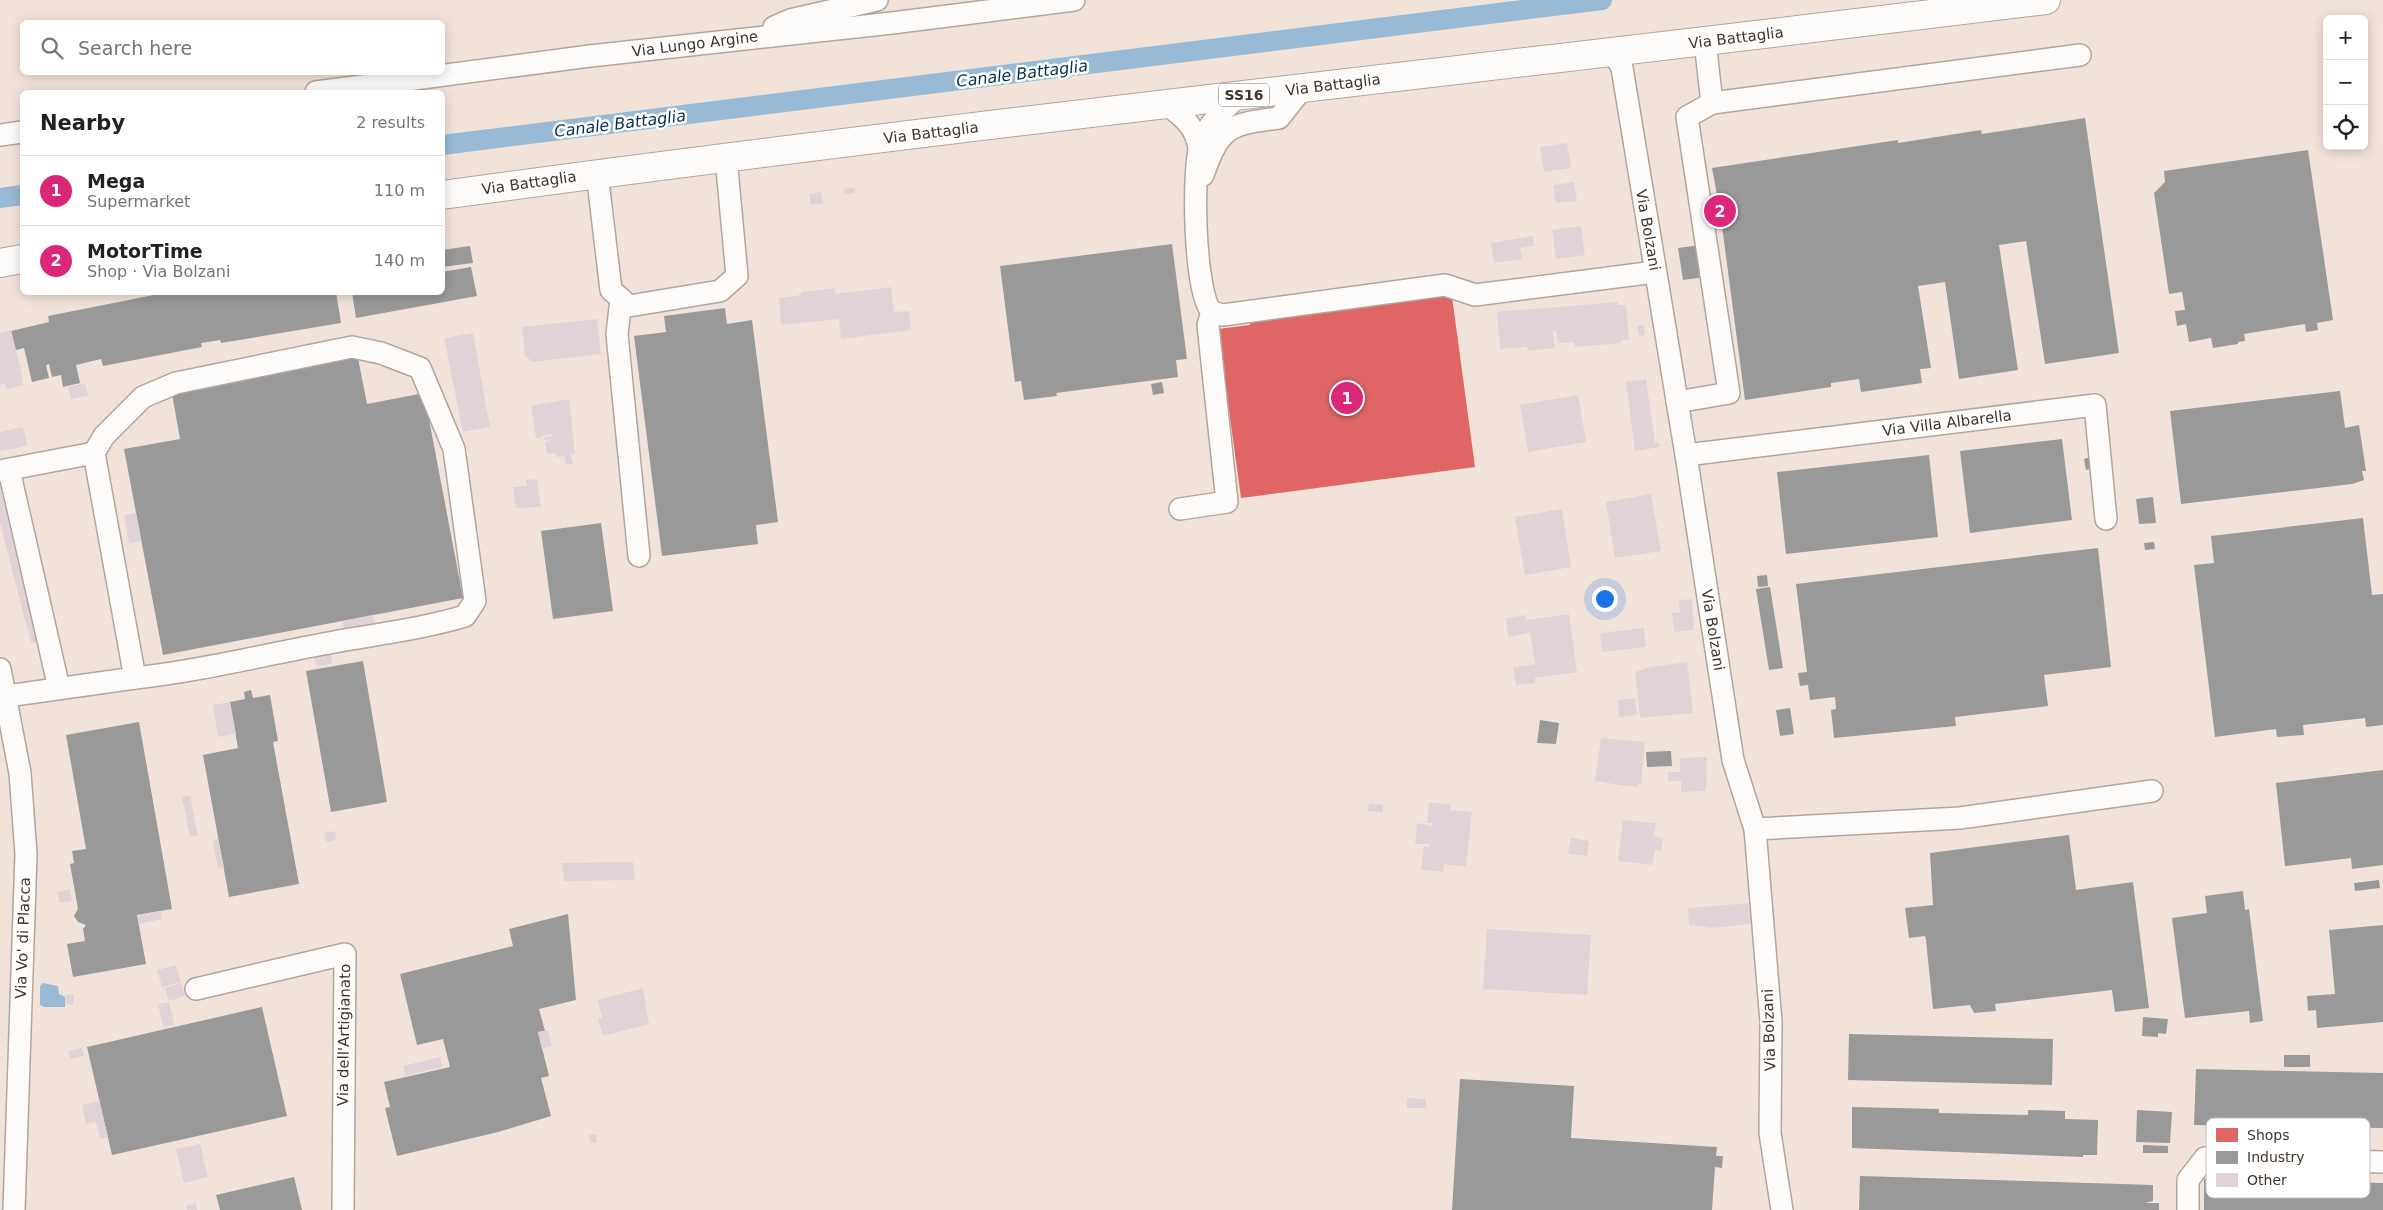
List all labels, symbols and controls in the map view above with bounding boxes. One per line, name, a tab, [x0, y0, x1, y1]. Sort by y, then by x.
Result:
map controls	[2323, 15, 2368, 150]
button: +	[2323, 15, 2368, 60]
search box	[20, 20, 445, 75]
street label: Via Battaglia	[1687, 23, 1785, 53]
street label: Via Lungo Argine	[631, 27, 759, 61]
icon: search	[38, 34, 66, 62]
text: Search here	[78, 37, 192, 59]
water label: Canale Battaglia	[955, 56, 1089, 91]
button: −	[2323, 60, 2368, 105]
street label: Via Battaglia	[1284, 70, 1382, 100]
road number: SS16	[1219, 84, 1269, 106]
button: locate	[2323, 105, 2368, 150]
water label: Canale Battaglia	[553, 106, 687, 141]
text: Nearby	[40, 111, 125, 135]
text: 2 results	[356, 113, 425, 132]
street label: Via Battaglia	[882, 118, 980, 148]
street label: Via Battaglia	[480, 167, 578, 199]
text: Mega	[87, 170, 145, 192]
text: 1	[50, 181, 62, 200]
text: 110 m	[374, 181, 425, 200]
street label: Via Bolzani	[1632, 188, 1664, 272]
text: Supermarket	[87, 192, 190, 211]
pin: 2	[1704, 192, 1736, 230]
text: MotorTime	[87, 240, 203, 262]
text: 2	[50, 251, 62, 270]
text: 140 m	[374, 251, 425, 270]
text: Shop · Via Bolzani	[87, 262, 230, 281]
pin: 1	[1331, 379, 1363, 417]
street label: Via Villa Albarella	[1881, 406, 2013, 440]
your location	[1592, 586, 1618, 612]
street label: Via Bolzani	[1698, 588, 1728, 672]
street label: Via Vo' di Placca	[12, 877, 34, 999]
street label: Via dell'Artigianato	[334, 964, 354, 1106]
street label: Via Bolzani	[1759, 988, 1779, 1072]
legend	[2206, 1118, 2370, 1198]
text: Shops	[2247, 1127, 2290, 1143]
text: Industry	[2247, 1149, 2305, 1165]
text: Other	[2247, 1172, 2287, 1188]

